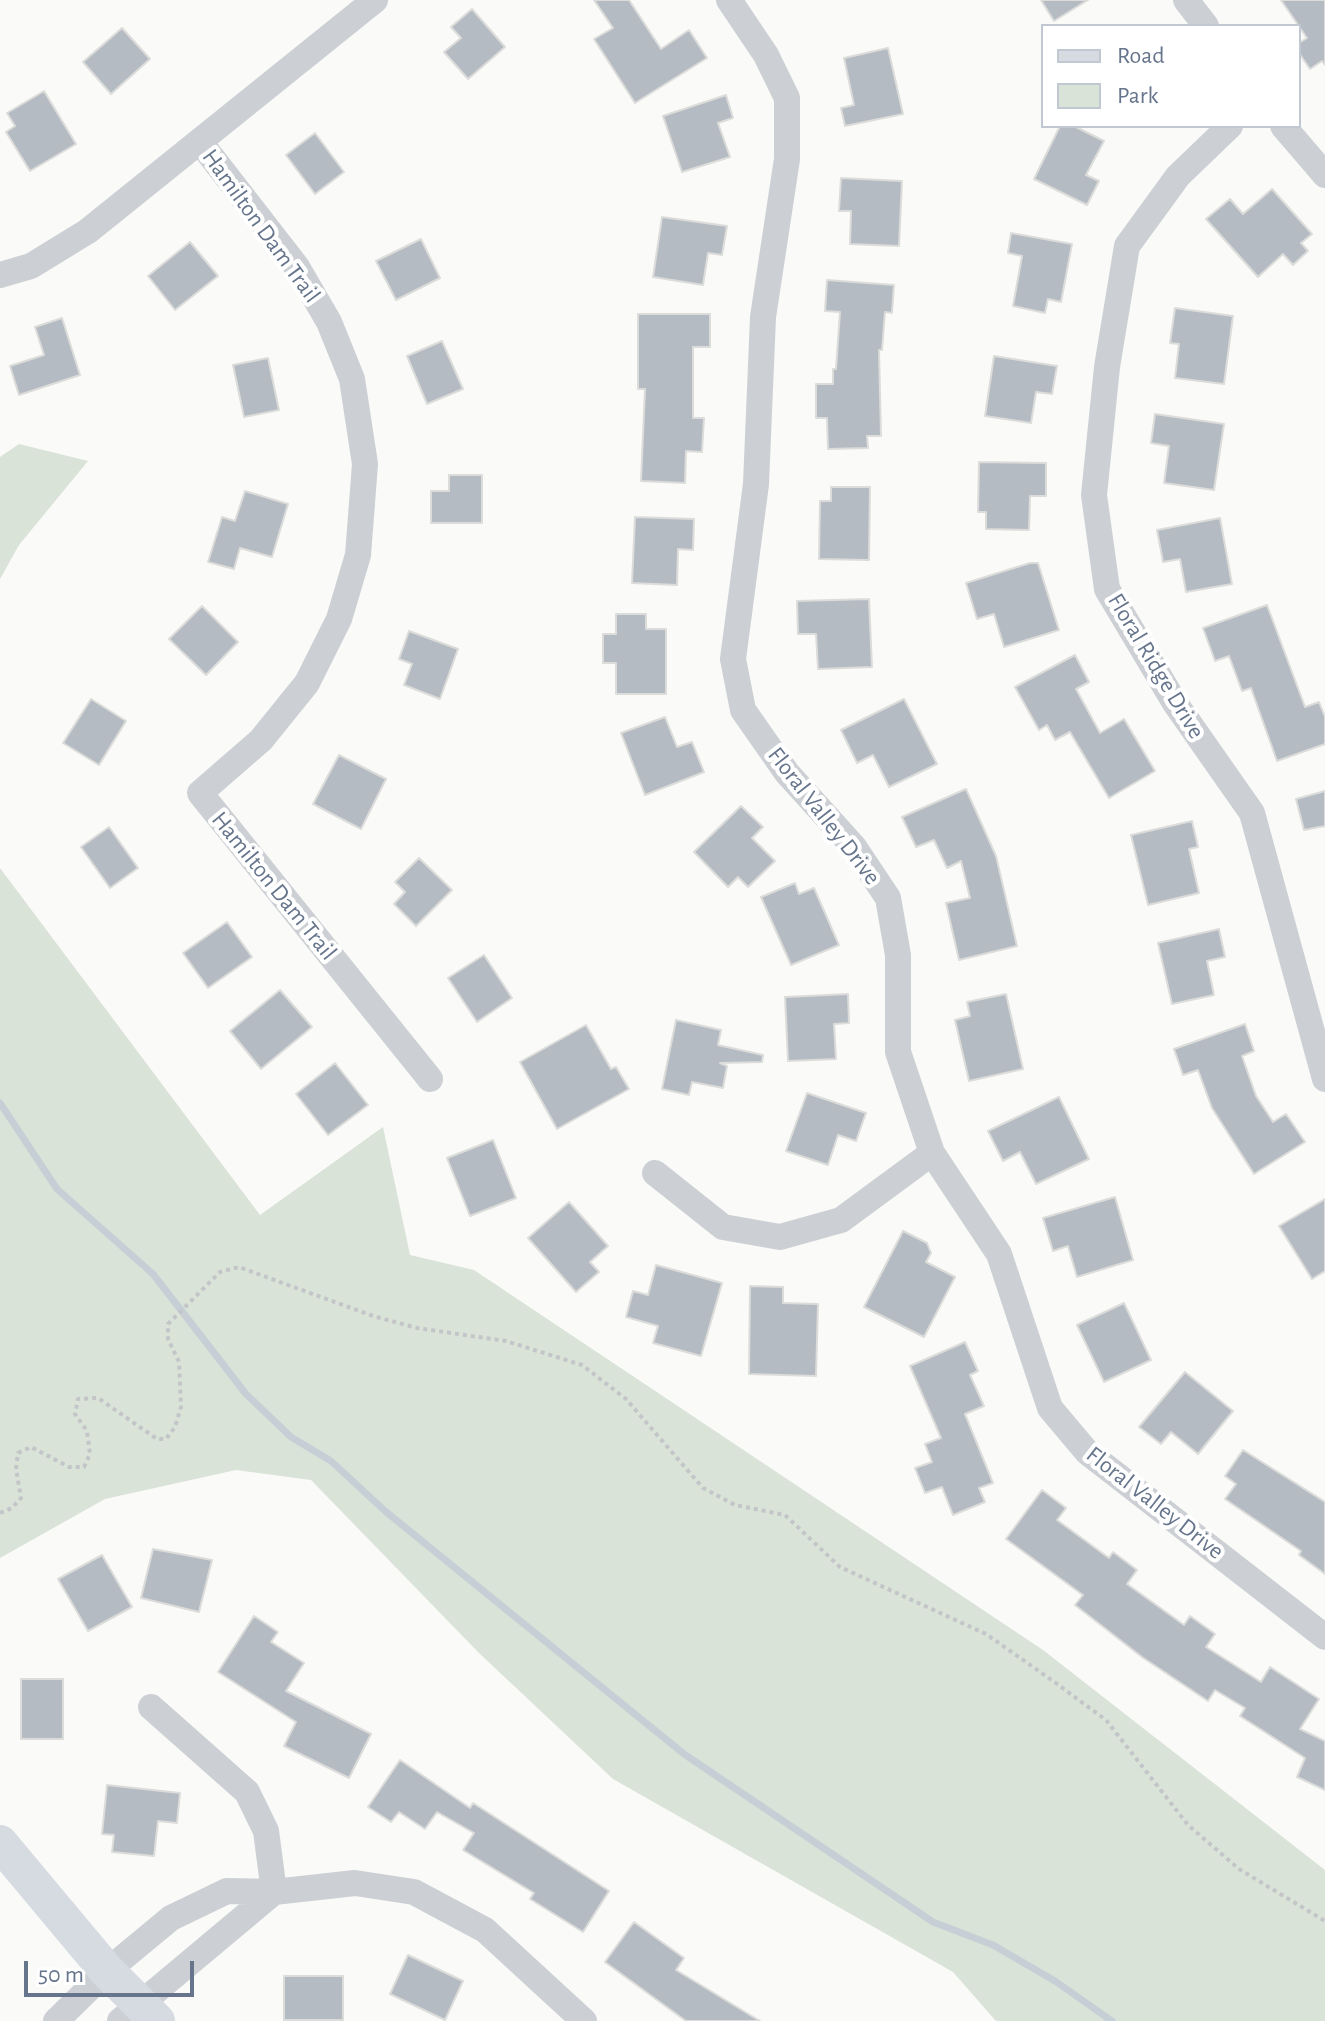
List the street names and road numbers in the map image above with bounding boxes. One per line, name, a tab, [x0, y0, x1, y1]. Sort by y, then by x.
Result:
street label: Hamilton Dam Trail	[196, 144, 326, 308]
street label: Floral Ridge Drive	[1101, 588, 1211, 744]
street label: Floral Valley Drive	[761, 741, 887, 891]
street label: Hamilton Dam Trail	[205, 806, 343, 966]
street label: Floral Valley Drive	[1080, 1440, 1230, 1566]

